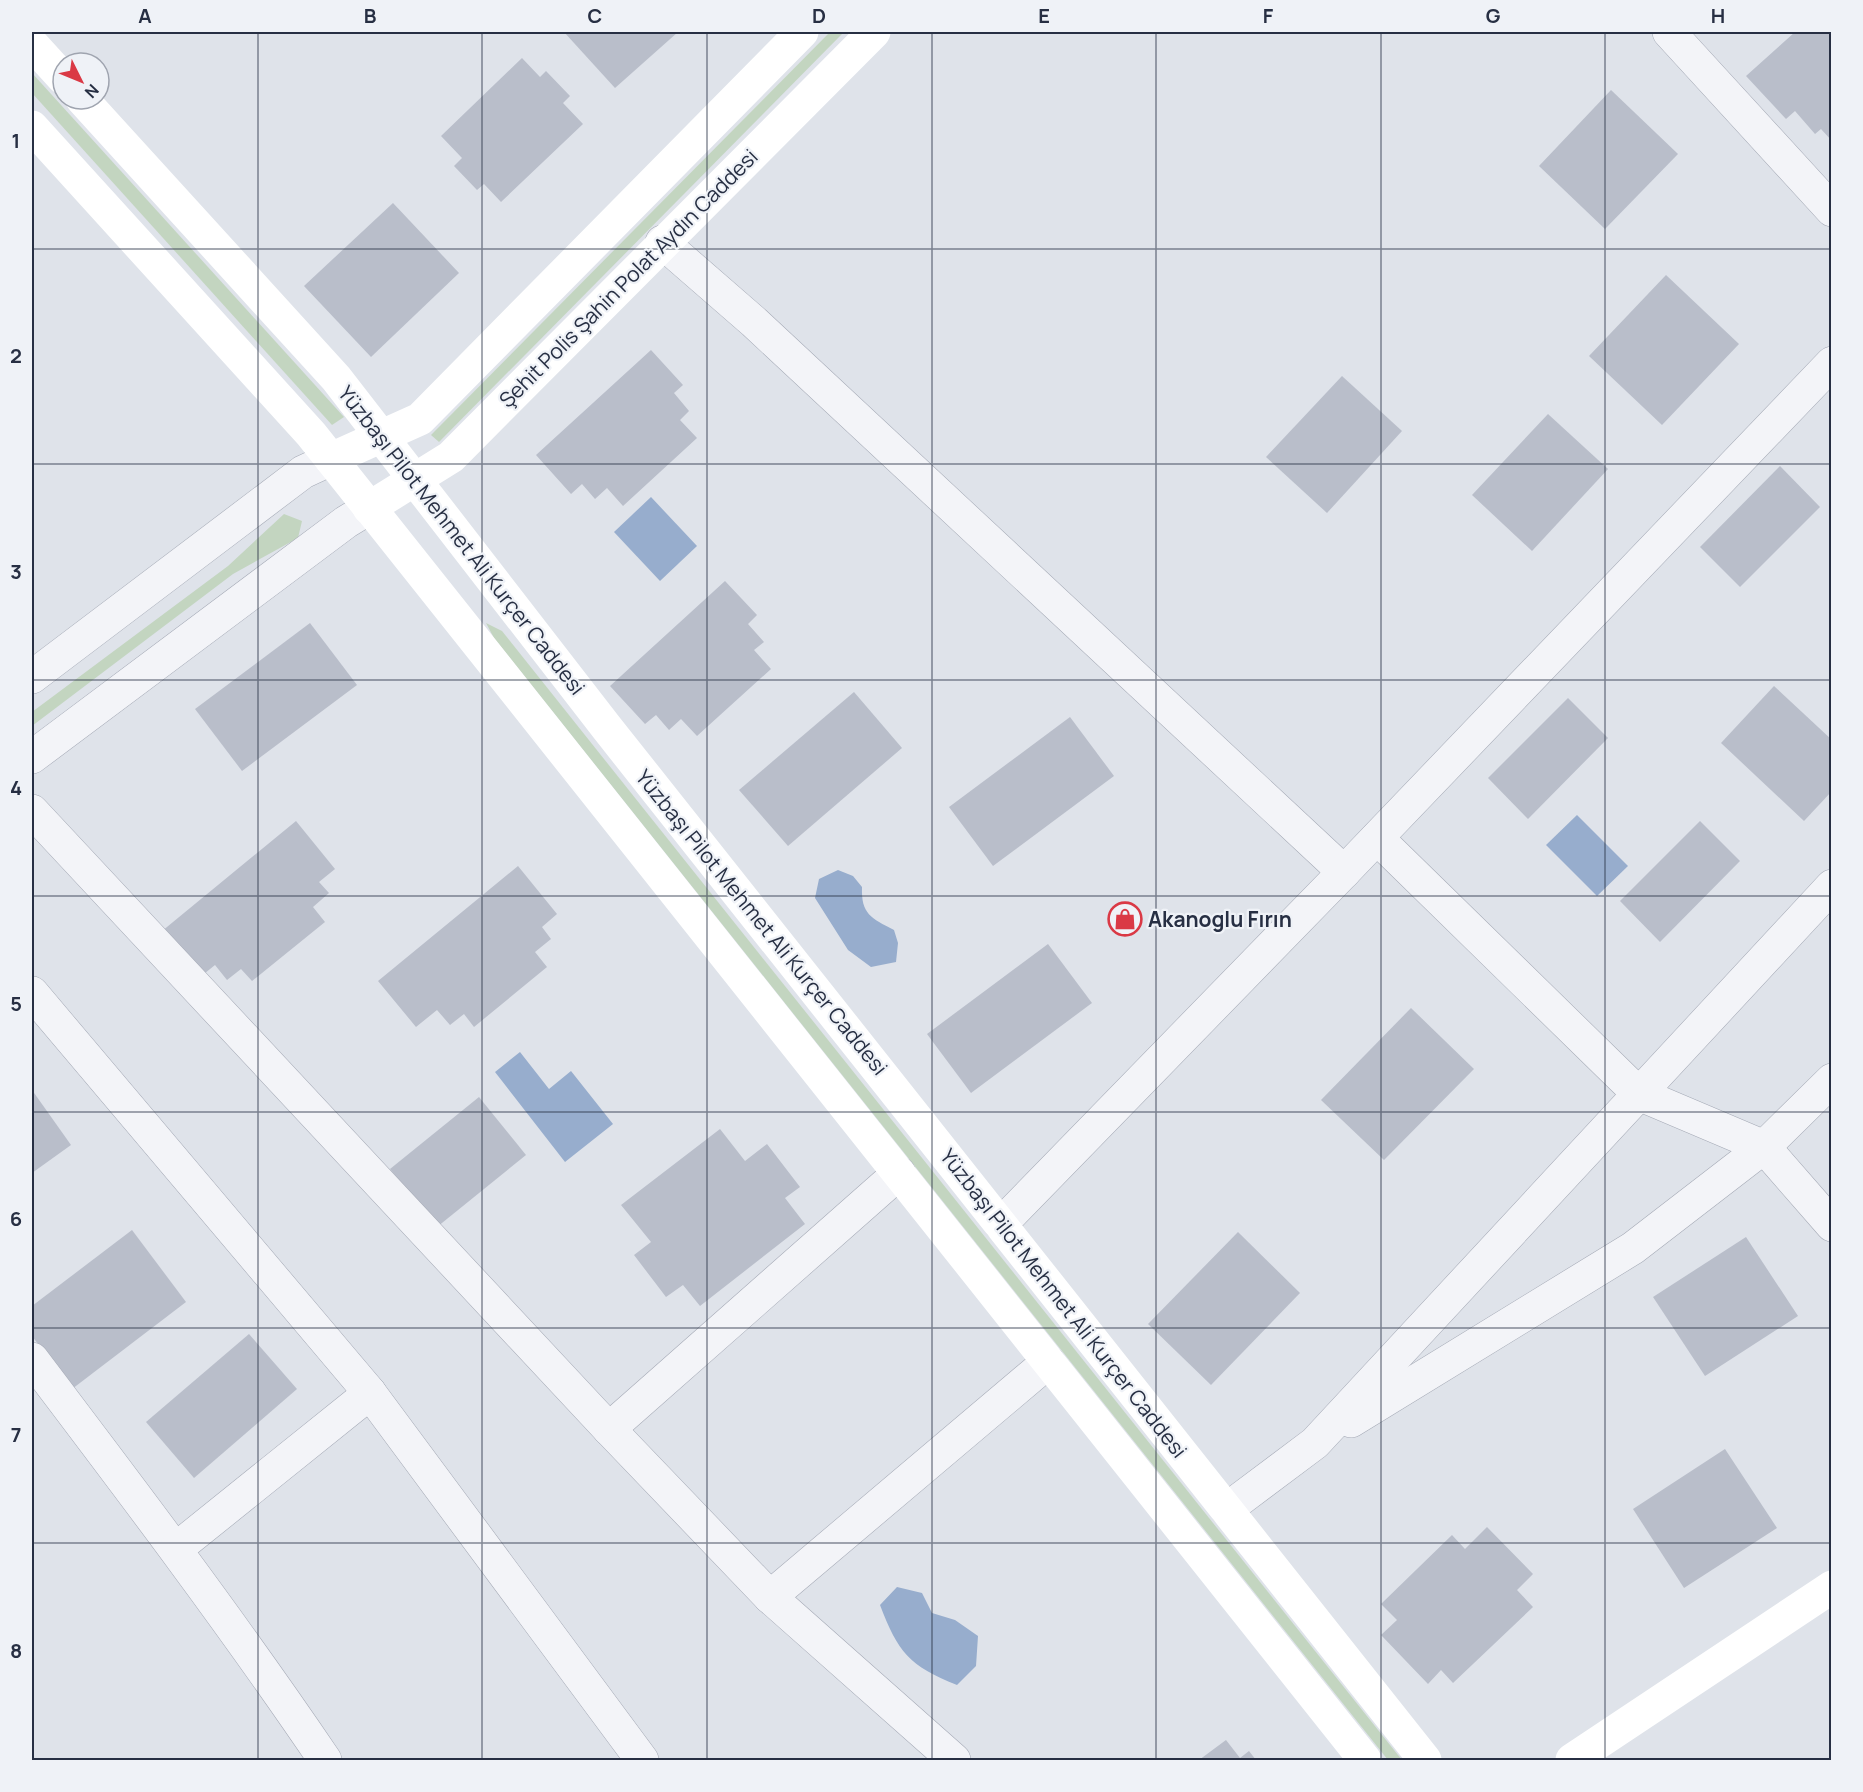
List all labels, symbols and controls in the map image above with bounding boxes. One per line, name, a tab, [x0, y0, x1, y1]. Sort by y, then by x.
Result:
text: A	[138, 2, 152, 29]
text: B	[364, 2, 377, 29]
text: C	[588, 2, 602, 29]
text: D	[812, 2, 826, 29]
text: E	[1038, 2, 1050, 29]
text: F	[1263, 2, 1274, 29]
text: G	[1486, 2, 1501, 29]
text: H	[1711, 2, 1725, 29]
north arrow	[51, 51, 111, 111]
text: N	[80, 80, 104, 103]
text: 1	[12, 127, 20, 154]
street label: Şehit Polis Şahin Polat Aydın Caddesi	[493, 143, 763, 413]
text: 2	[10, 342, 22, 369]
street label: Yüzbaşı Pilot Mehmet Ali Kurçer Caddesi	[332, 380, 592, 700]
text: 3	[10, 558, 22, 585]
street label: Yüzbaşı Pilot Mehmet Ali Kurçer Caddesi	[630, 764, 894, 1080]
text: 4	[10, 774, 22, 801]
shop icon: Akanoglu Fırın	[1107, 901, 1143, 937]
place label: Akanoglu Fırın	[1148, 905, 1292, 933]
text: 5	[10, 990, 22, 1017]
street label: Yüzbaşı Pilot Mehmet Ali Kurçer Caddesi	[934, 1143, 1194, 1463]
text: 6	[10, 1205, 22, 1232]
text: 7	[11, 1421, 21, 1448]
text: 8	[10, 1637, 22, 1664]

